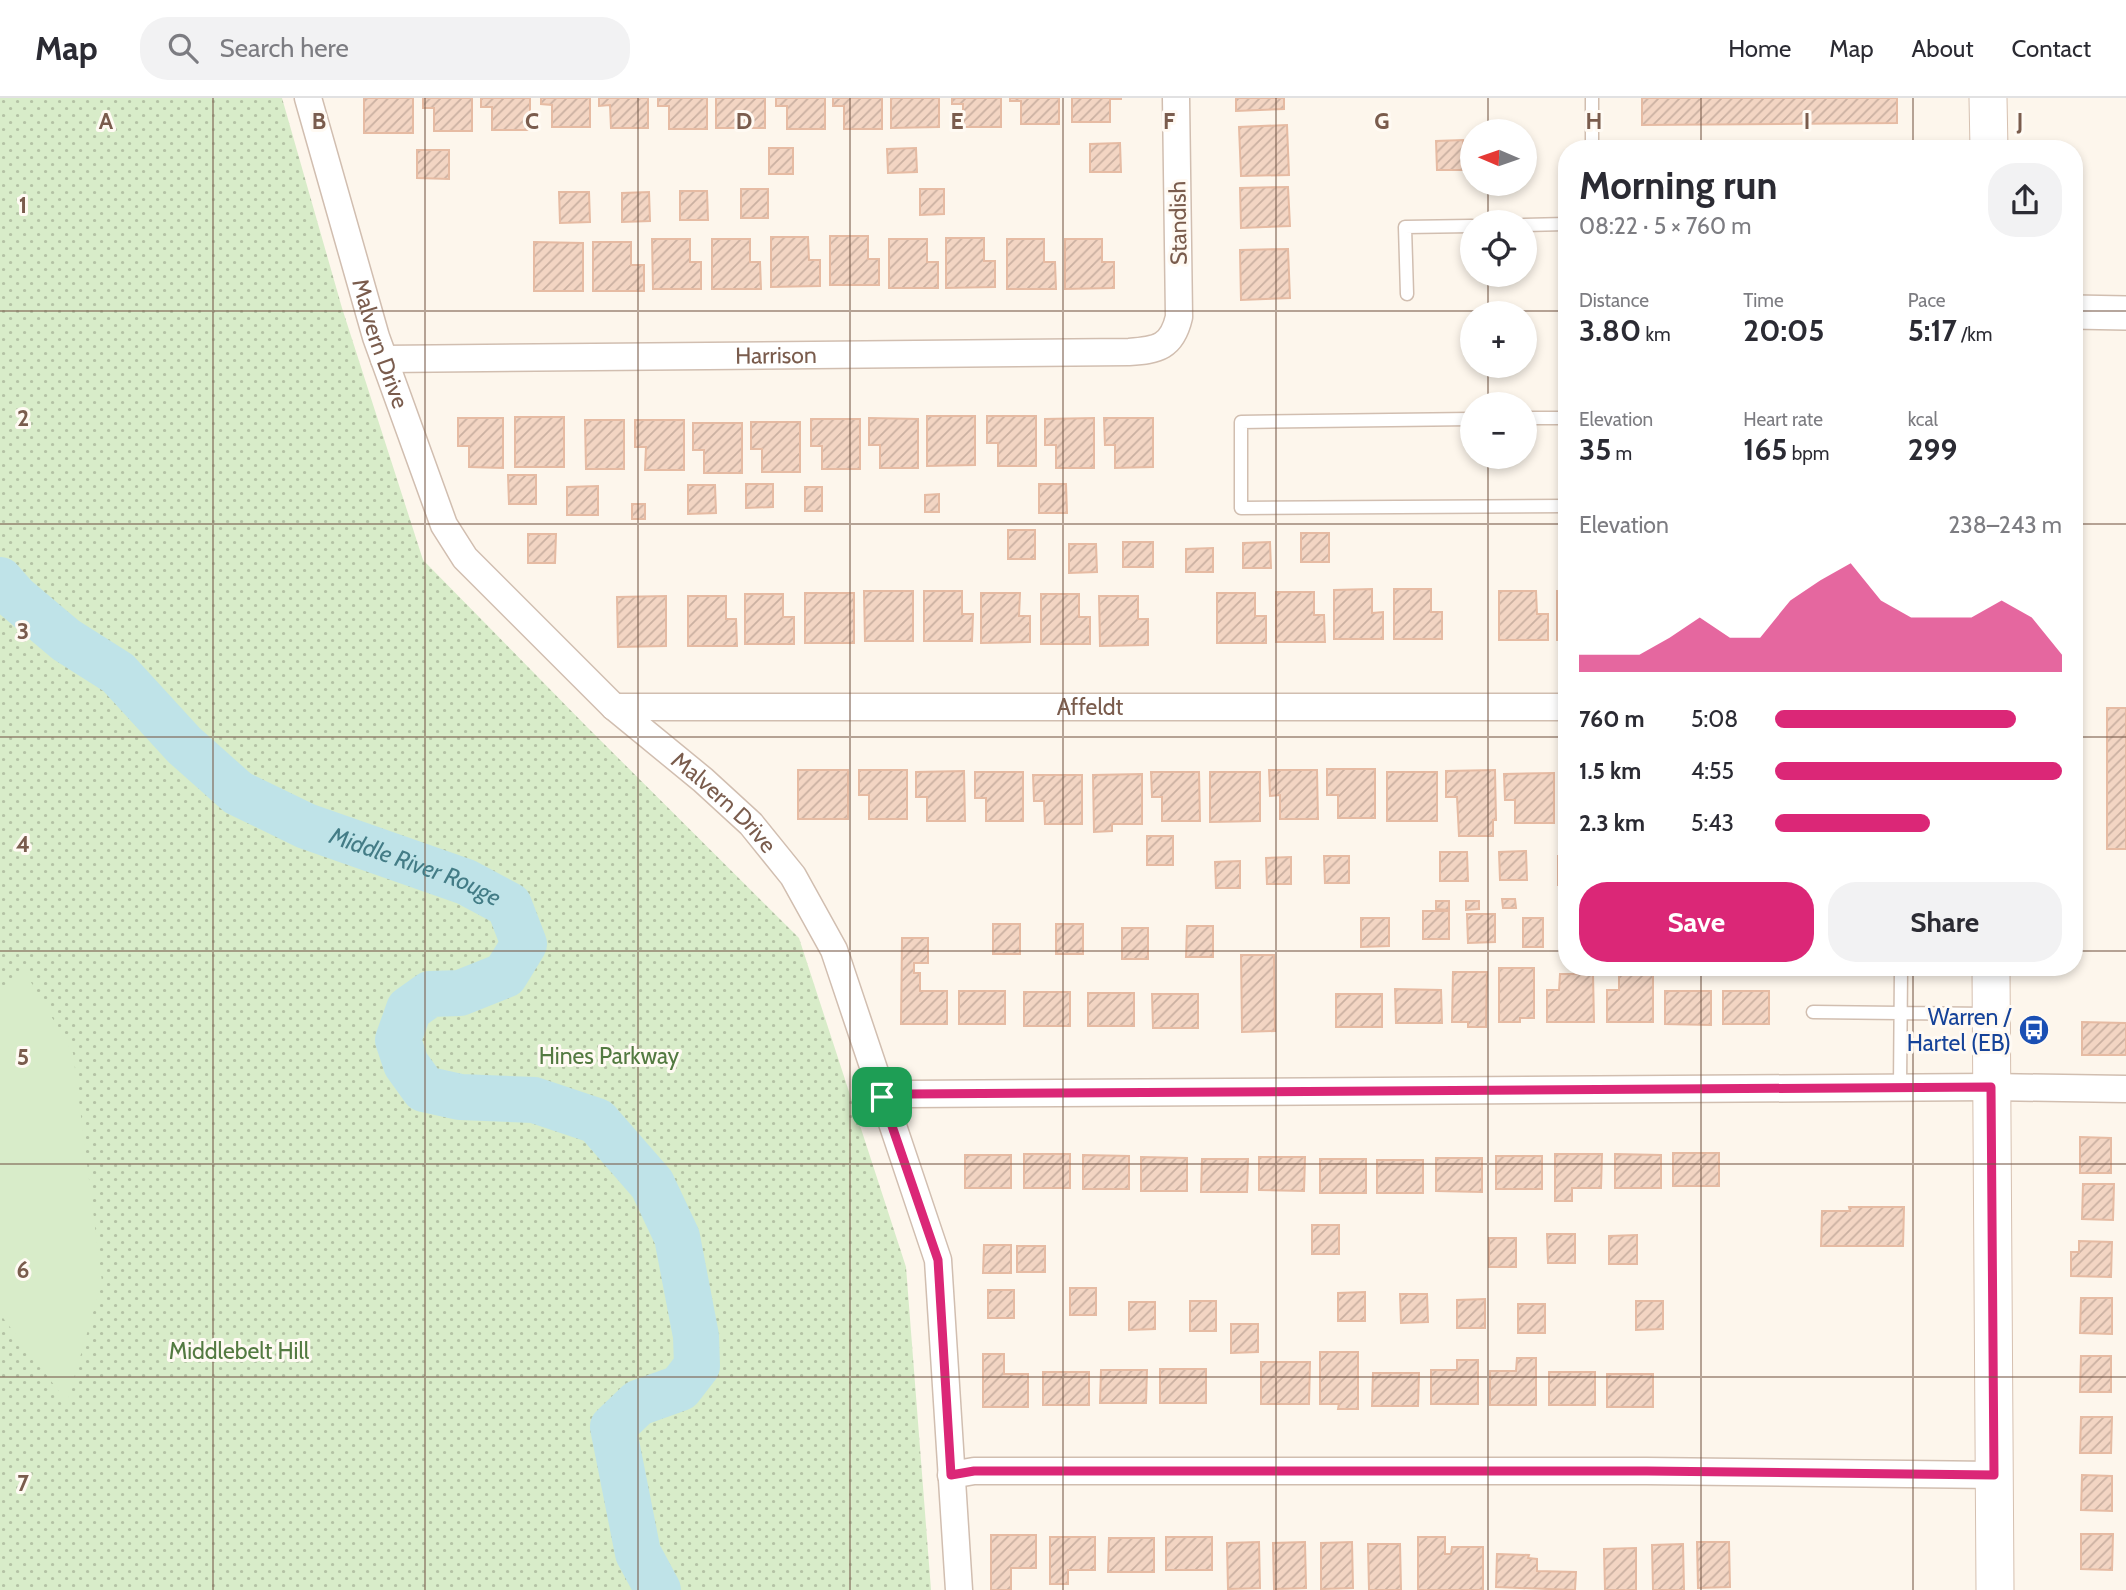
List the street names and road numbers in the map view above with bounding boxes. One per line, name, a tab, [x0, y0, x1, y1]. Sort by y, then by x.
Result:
street label: Standish	[1163, 181, 1193, 265]
street label: Malvern Drive	[346, 276, 415, 412]
street label: Harrison	[735, 341, 817, 370]
street label: Affeldt	[1057, 693, 1123, 721]
street label: Malvern Drive	[666, 746, 783, 859]

